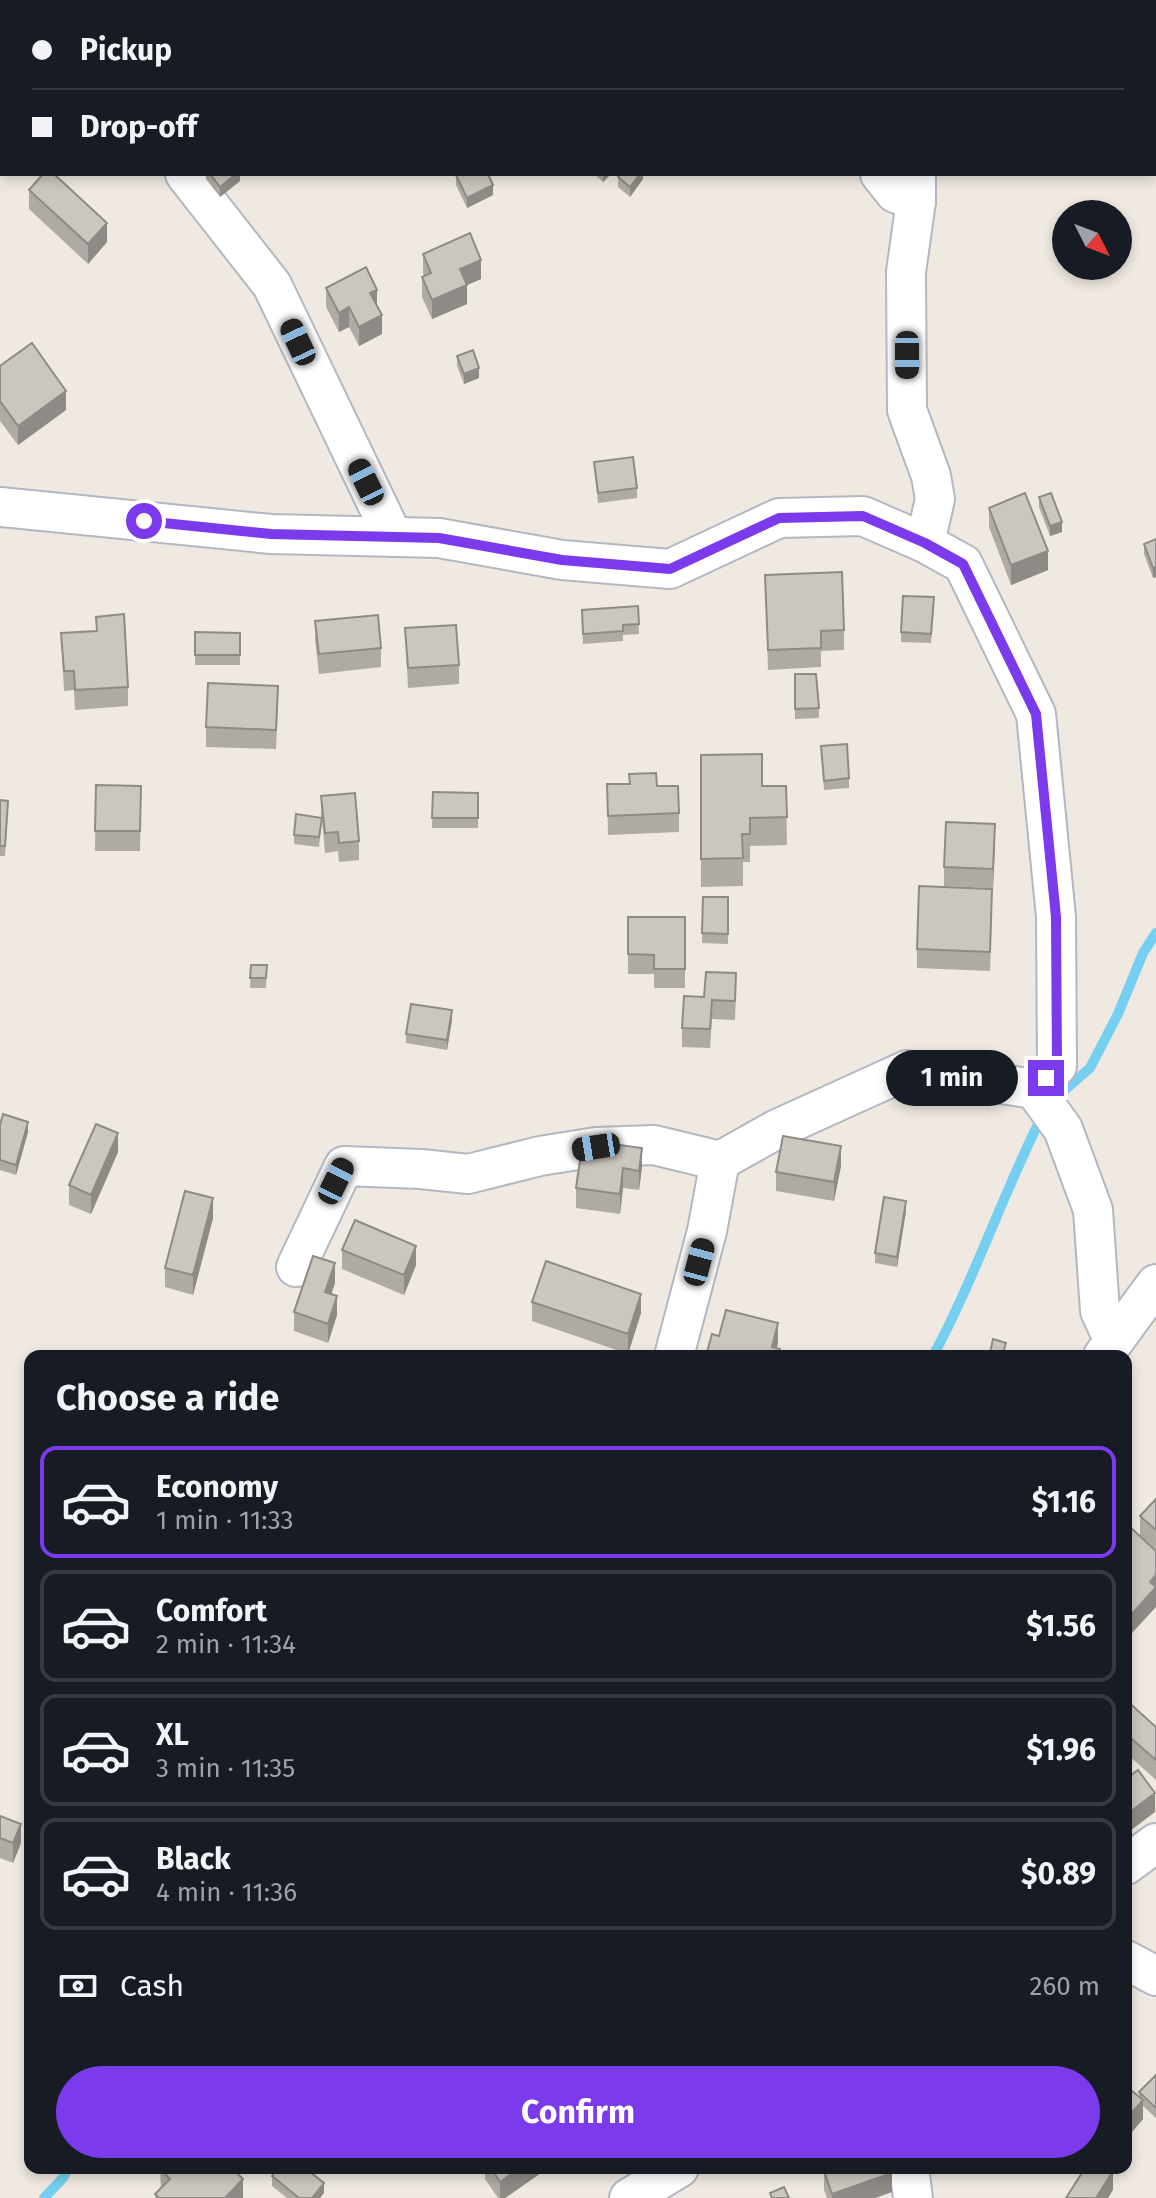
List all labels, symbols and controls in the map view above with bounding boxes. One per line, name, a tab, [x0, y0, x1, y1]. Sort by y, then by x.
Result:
text: Pickup	[80, 32, 172, 68]
text: Drop-off	[80, 109, 197, 145]
north arrow	[1052, 200, 1132, 280]
map controls	[1052, 200, 1132, 280]
car	[277, 315, 319, 369]
car	[895, 331, 919, 379]
car	[345, 455, 387, 509]
route start	[126, 503, 162, 539]
callout: 1 min	[886, 1050, 1018, 1106]
route end	[1028, 1060, 1064, 1096]
text: 1 min	[921, 1062, 983, 1093]
car	[570, 1131, 622, 1163]
car	[315, 1154, 357, 1208]
car	[681, 1236, 717, 1288]
text: Choose a ride	[56, 1376, 279, 1420]
icon: car	[60, 1466, 132, 1538]
text: Economy	[156, 1469, 278, 1505]
text: $1.16	[1032, 1484, 1096, 1520]
text: 1 min · 11:33	[156, 1505, 294, 1536]
icon: car	[60, 1590, 132, 1662]
text: Comfort	[156, 1593, 267, 1629]
text: $1.56	[1026, 1608, 1096, 1644]
text: 2 min · 11:34	[156, 1629, 296, 1660]
icon: car	[60, 1714, 132, 1786]
text: XL	[156, 1717, 189, 1753]
text: $1.96	[1026, 1732, 1096, 1768]
text: 3 min · 11:35	[156, 1753, 295, 1784]
icon: car	[60, 1838, 132, 1910]
text: Black	[156, 1841, 231, 1877]
text: $0.89	[1021, 1856, 1096, 1892]
text: 4 min · 11:36	[156, 1877, 297, 1908]
icon: cash	[56, 1964, 100, 2008]
text: Cash	[120, 1968, 184, 2004]
text: 260 m	[1030, 1971, 1100, 2002]
button: Confirm	[56, 2066, 1100, 2158]

